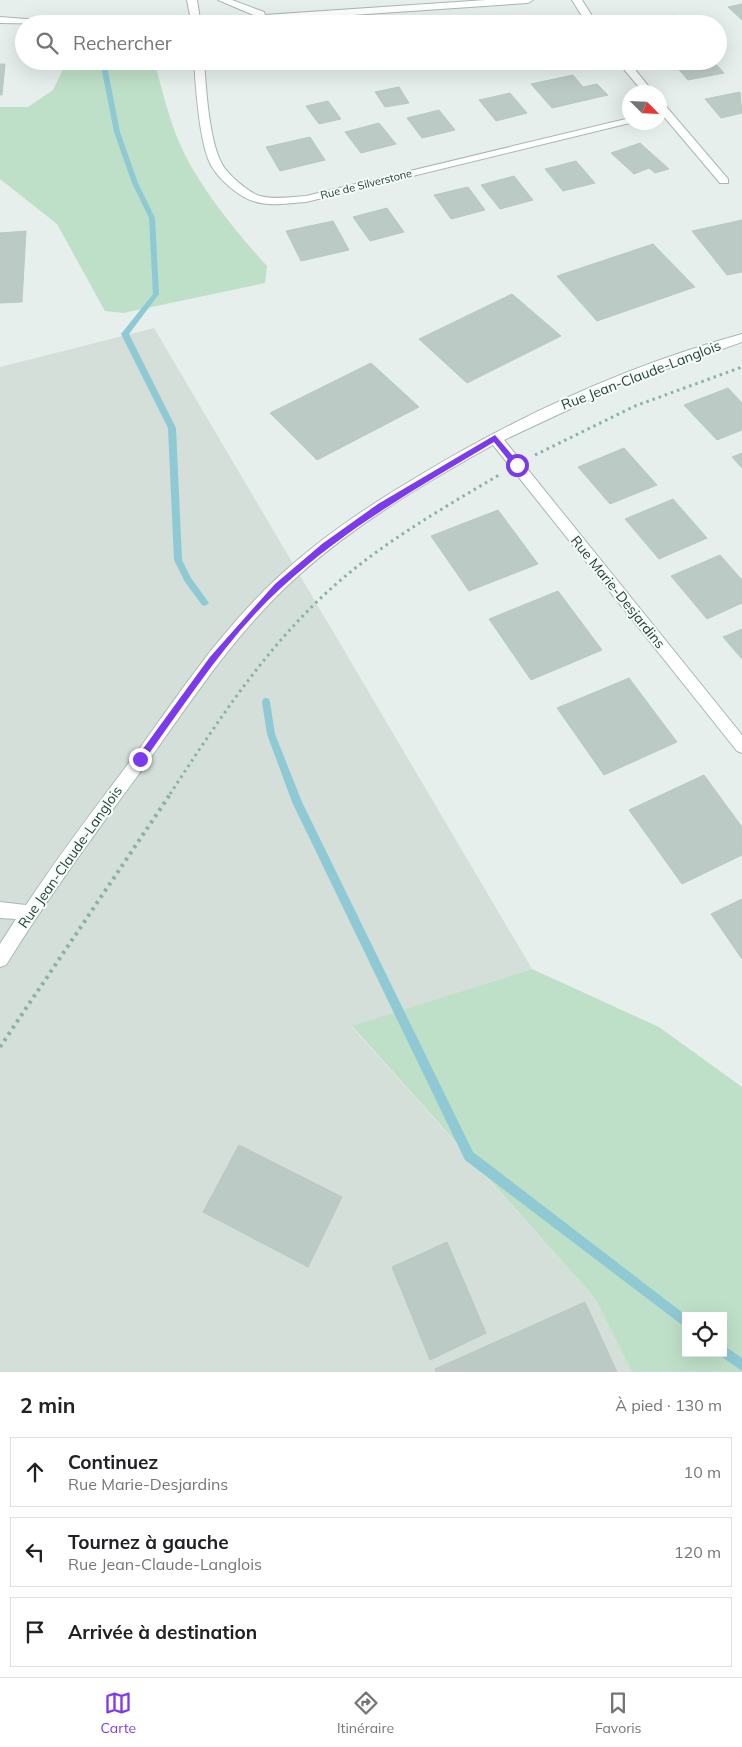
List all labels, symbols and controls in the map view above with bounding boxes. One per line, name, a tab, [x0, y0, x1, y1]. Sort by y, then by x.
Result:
search box	[15, 15, 727, 70]
icon: search	[33, 29, 61, 57]
text: Rechercher	[73, 31, 172, 55]
north arrow	[622, 85, 667, 130]
street label: Rue de Silverstone	[319, 166, 413, 202]
street label: Rue Jean-Claude-Langlois	[559, 336, 723, 414]
route start	[506, 454, 529, 477]
street label: Rue Marie-Desjardins	[567, 532, 669, 652]
route end	[129, 748, 152, 771]
street label: Rue Jean-Claude-Langlois	[14, 782, 126, 932]
map controls	[682, 1312, 727, 1357]
button: locate	[682, 1312, 727, 1357]
text: 2 min	[20, 1392, 75, 1418]
text: À pied · 130 m	[615, 1395, 722, 1415]
text: Continuez	[68, 1450, 158, 1474]
icon: ahead	[21, 1458, 49, 1486]
text: 10 m	[684, 1462, 721, 1482]
text: Rue Marie-Desjardins	[68, 1474, 228, 1494]
text: Tournez à gauche	[68, 1530, 229, 1554]
icon: left	[21, 1538, 49, 1566]
text: 120 m	[674, 1542, 721, 1562]
text: Rue Jean-Claude-Langlois	[68, 1554, 262, 1574]
icon: arrive	[21, 1618, 49, 1646]
text: Arrivée à destination	[68, 1620, 257, 1644]
tab: Carte	[100, 1689, 136, 1737]
tab: Itinéraire	[337, 1689, 394, 1737]
tab: Favoris	[595, 1689, 642, 1737]

